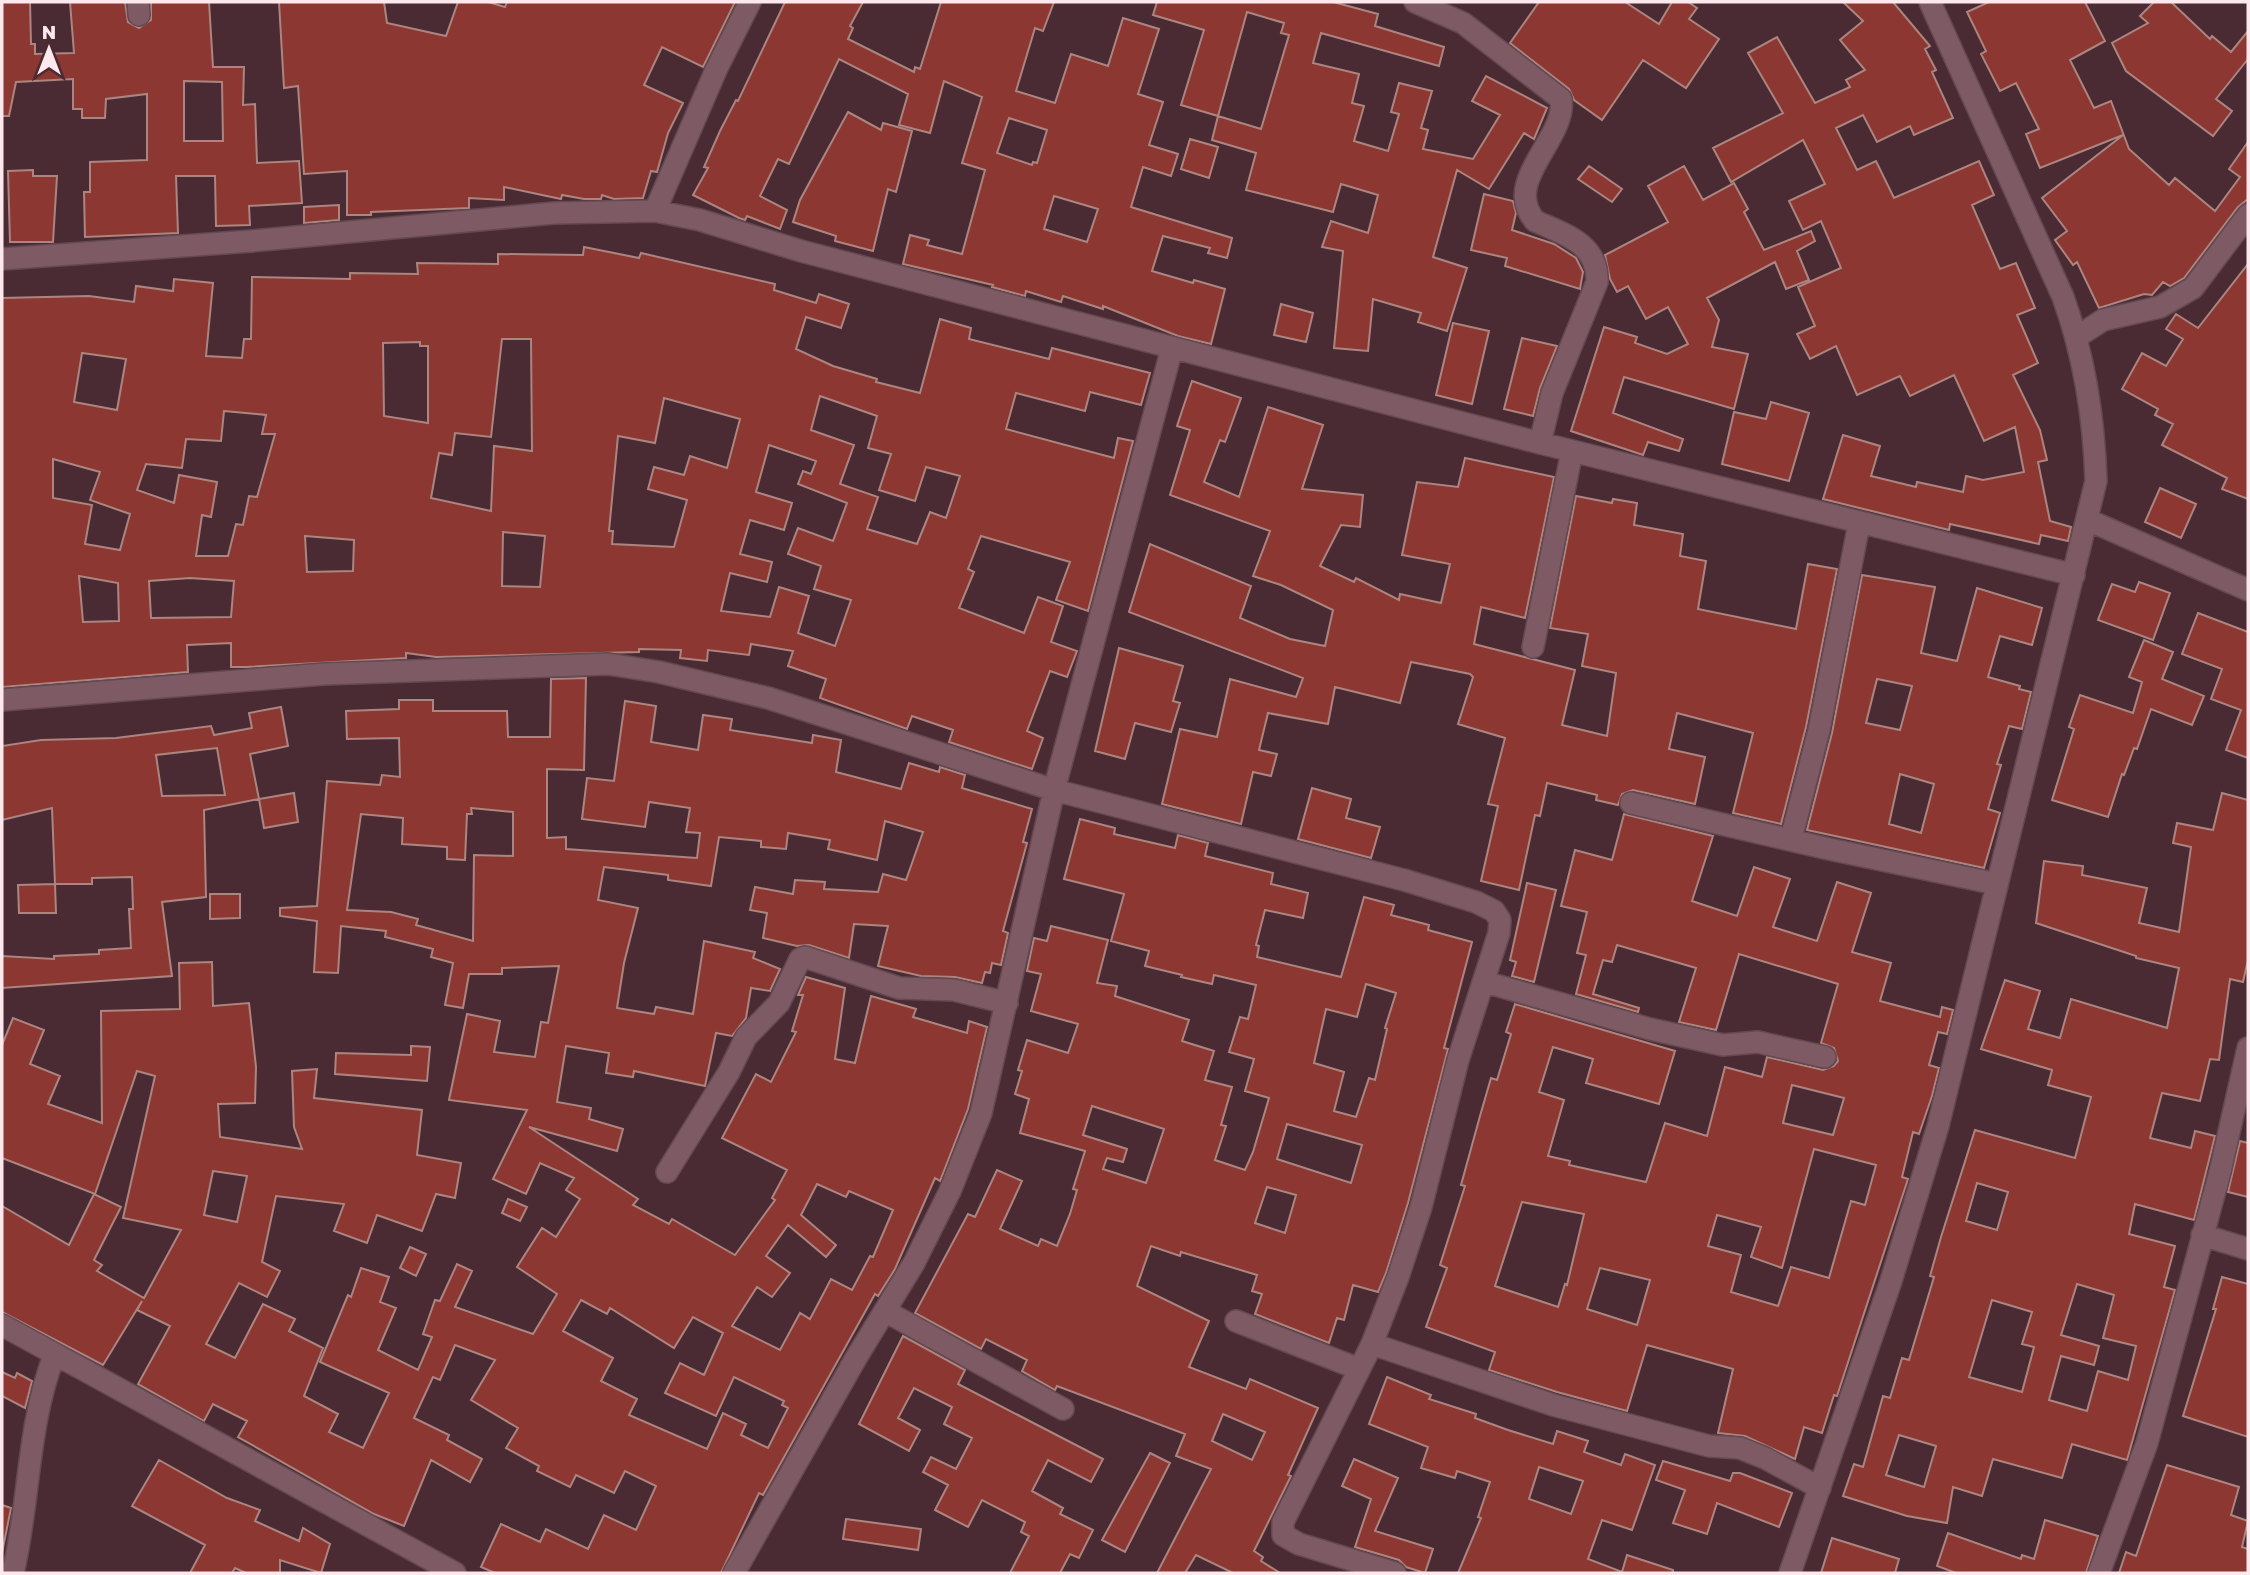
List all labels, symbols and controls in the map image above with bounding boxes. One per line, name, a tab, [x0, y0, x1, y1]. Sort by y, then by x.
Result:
north arrow	[14, 14, 84, 84]
text: N	[42, 20, 56, 43]

